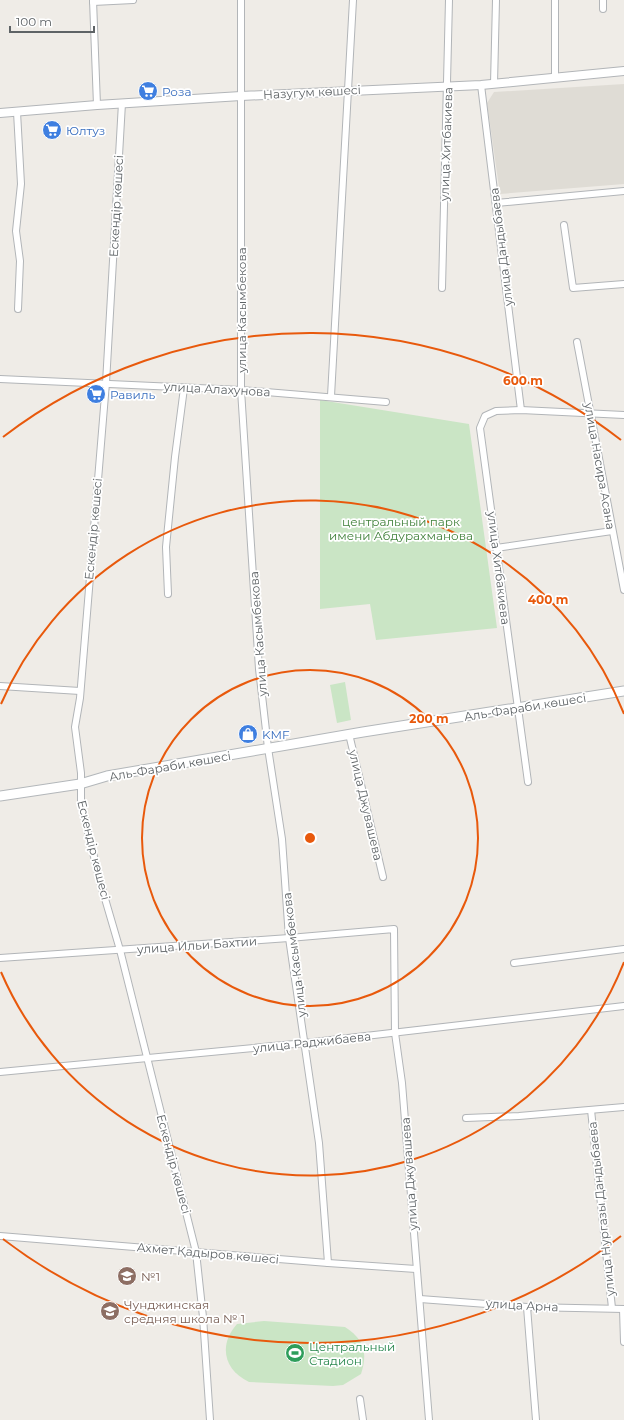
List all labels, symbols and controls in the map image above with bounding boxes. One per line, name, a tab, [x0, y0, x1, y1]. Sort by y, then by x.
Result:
scale bar	[10, 8, 94, 34]
text: 100 m	[16, 14, 52, 29]
supermarket icon: Роза	[137, 80, 159, 102]
street label: Назугум көшесі	[263, 82, 361, 102]
place label: Роза	[162, 84, 191, 99]
street label: улица Хитбакиева	[436, 87, 455, 202]
supermarket icon: Юлтуз	[41, 119, 63, 141]
place label: Юлтуз	[66, 123, 105, 138]
street label: Ескендір көшесі	[106, 155, 126, 257]
street label: улица Дандыбаева	[486, 187, 516, 308]
street label: улица Касымбекова	[234, 247, 249, 374]
text: 600 m	[503, 373, 543, 388]
street label: улица Алахунова	[162, 379, 271, 399]
supermarket icon: Равиль	[85, 383, 107, 405]
place label: Равиль	[110, 387, 155, 402]
street label: улица Насира Асана	[581, 400, 619, 531]
street label: Ескендір көшесі	[81, 477, 105, 581]
street label: улица Хитбакиева	[484, 510, 513, 626]
park label: центральный парк имени Абдурахманова	[329, 514, 473, 543]
street label: улица Касымбекова	[246, 571, 270, 698]
text: 400 m	[528, 592, 568, 607]
street label: Аль-Фараби көшесі	[463, 690, 587, 724]
text: 200 m	[409, 711, 449, 726]
shop icon: KMF	[237, 723, 259, 745]
place label: KMF	[262, 727, 290, 742]
street label: улица Джувашева	[346, 747, 386, 862]
street label: Аль-Фараби көшесі	[108, 748, 232, 784]
street label: Ескендір көшесі	[74, 799, 114, 901]
centre of rings	[303, 831, 317, 845]
street label: улица Касымбекова	[279, 892, 309, 1019]
street label: улица Ильи Бахтии	[135, 933, 258, 957]
street label: улица Раджибаева	[251, 1028, 372, 1056]
street label: Ескендір көшесі	[154, 1113, 194, 1215]
street label: улица Джувашева	[398, 1117, 421, 1232]
street label: улица Нургазы Дандыбаева	[584, 1121, 618, 1298]
street label: Ахмет Қадыров көшесі	[136, 1239, 280, 1267]
school or university icon: №1	[116, 1265, 138, 1287]
place label: №1	[141, 1269, 160, 1284]
street label: улица Арна	[484, 1296, 559, 1314]
place label: Чунджинская средняя школа № 1	[124, 1297, 245, 1326]
school or university icon: Чунджинская средняя школа № 1	[99, 1300, 121, 1322]
place label: Центральный Стадион	[309, 1339, 395, 1368]
sports icon: Центральный Стадион	[284, 1342, 306, 1364]

